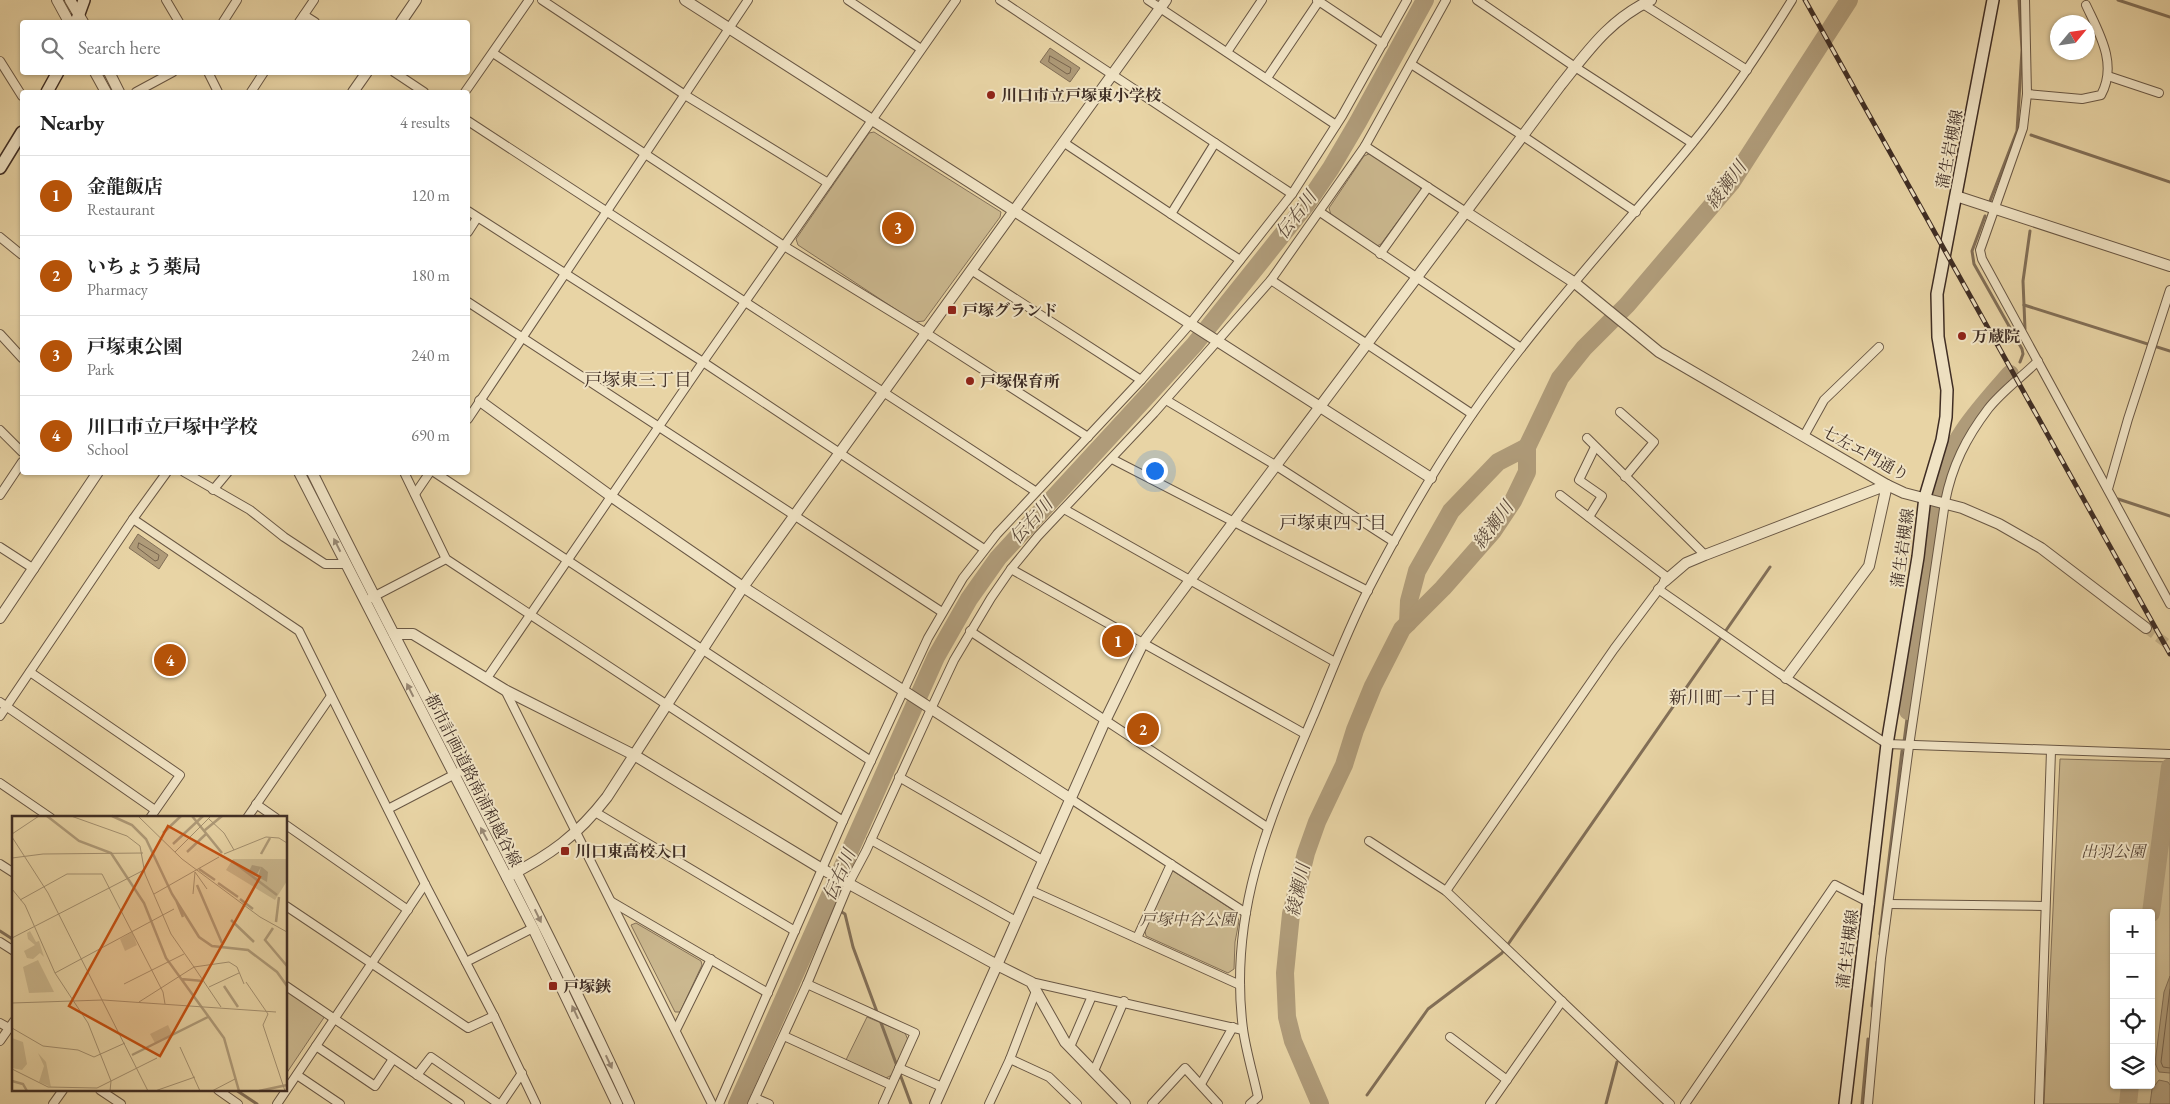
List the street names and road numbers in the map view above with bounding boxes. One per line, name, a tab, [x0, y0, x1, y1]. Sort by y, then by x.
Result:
street label: 蒲生岩槻線	[1932, 108, 1967, 190]
street label: 七左エ門通り	[1819, 421, 1913, 486]
street label: 蒲生岩槻線	[1887, 507, 1918, 589]
street label: 都市計画道路南浦和越谷線	[421, 690, 526, 871]
street label: 蒲生岩槻線	[1832, 908, 1863, 990]

